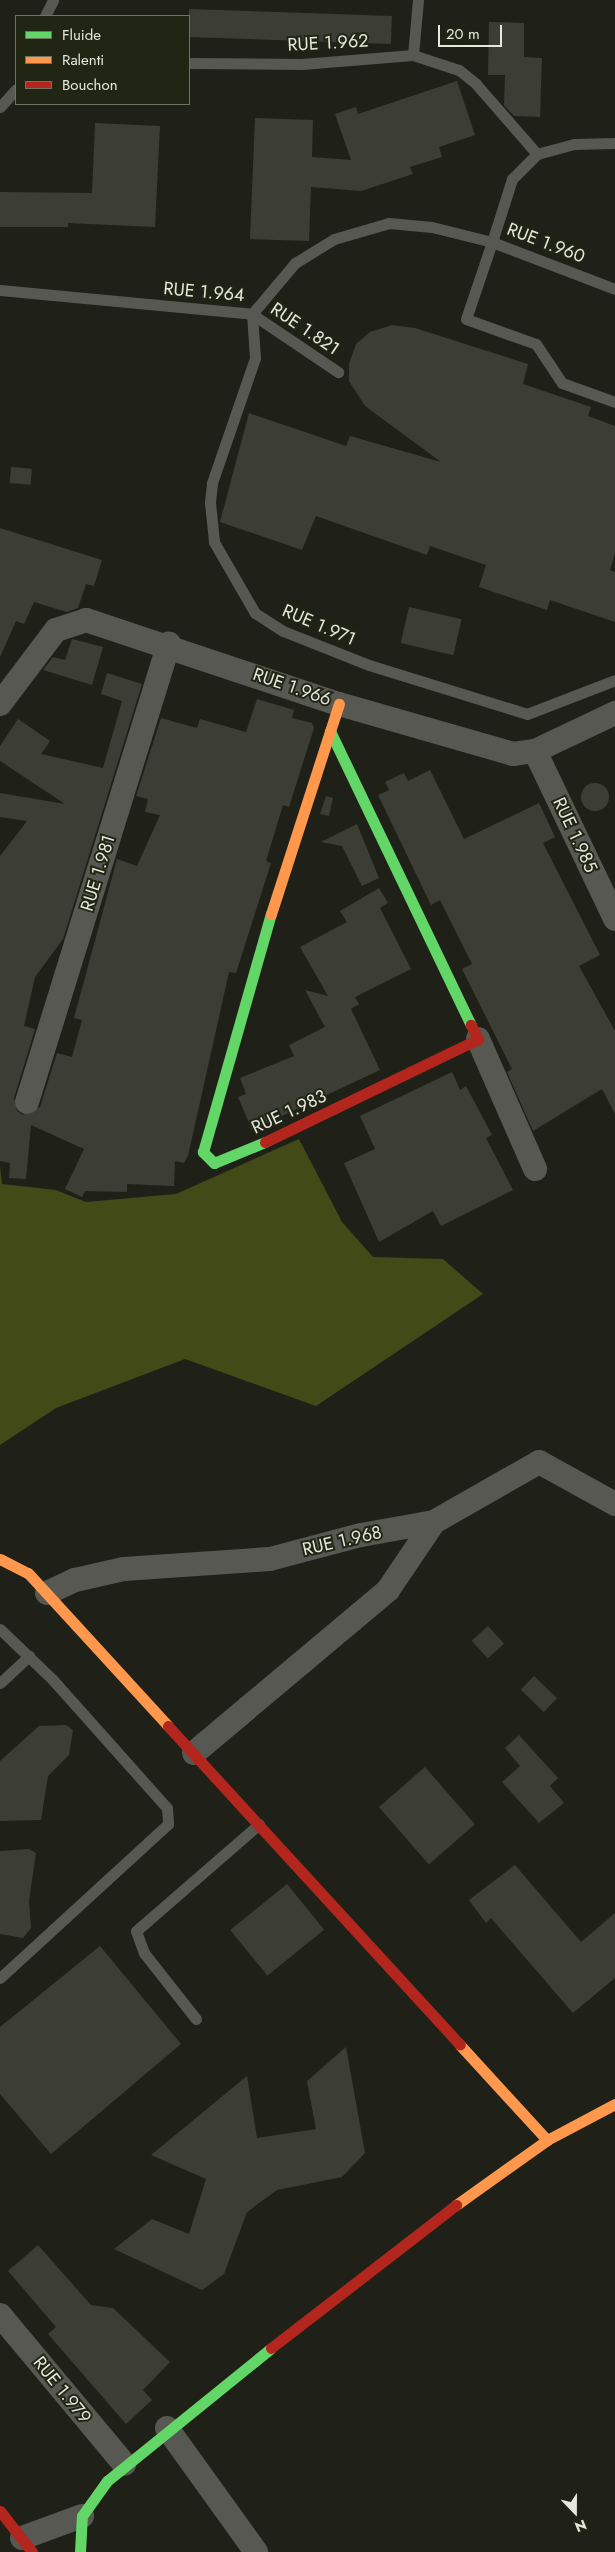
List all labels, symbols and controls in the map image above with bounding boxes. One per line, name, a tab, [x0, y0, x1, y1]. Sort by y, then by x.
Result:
legend	[15, 15, 190, 105]
scale bar	[440, 15, 504, 47]
text: 20 m	[446, 23, 480, 45]
text: Fluide	[62, 24, 101, 46]
street label: RUE 1.962	[287, 30, 369, 56]
text: Ralenti	[62, 49, 104, 71]
text: Bouchon	[62, 74, 118, 96]
street label: RUE 1.960	[504, 218, 588, 268]
street label: RUE 1.964	[163, 278, 245, 306]
street label: RUE 1.821	[266, 298, 344, 360]
street label: RUE 1.971	[279, 600, 359, 650]
street label: RUE 1.966	[250, 664, 334, 710]
street label: RUE 1.985	[548, 794, 602, 876]
street label: RUE 1.981	[76, 832, 120, 914]
street label: RUE 1.983	[248, 1085, 330, 1139]
street label: RUE 1.968	[300, 1521, 384, 1561]
street label: RUE 1.979	[28, 2352, 96, 2428]
north arrow	[550, 2487, 600, 2537]
text: N	[572, 2515, 590, 2537]

